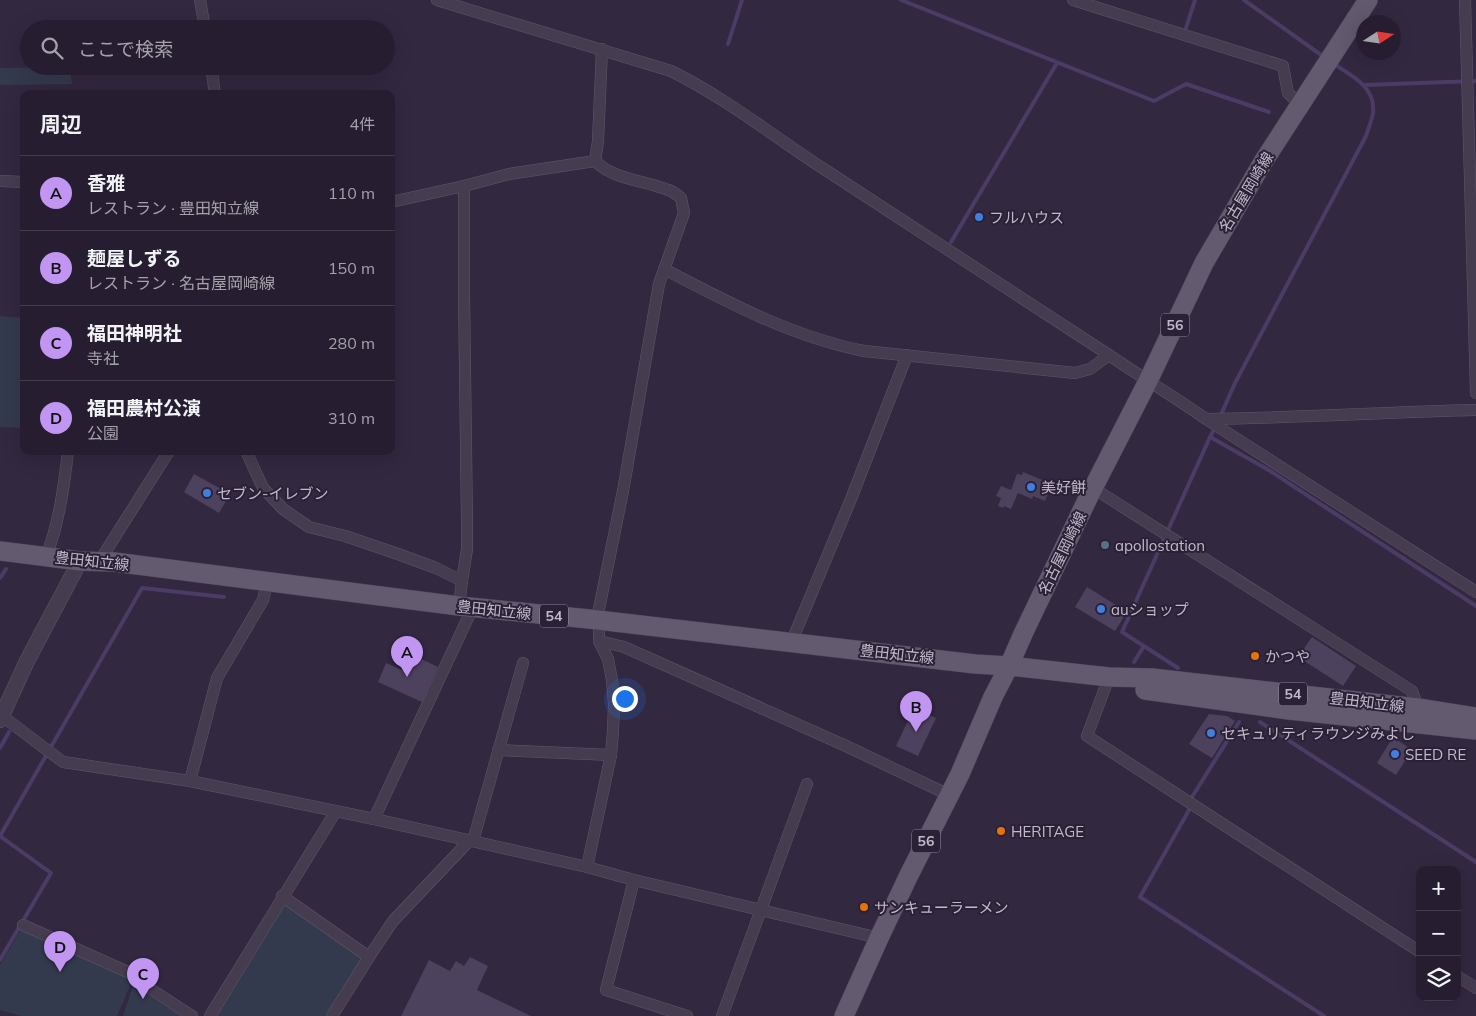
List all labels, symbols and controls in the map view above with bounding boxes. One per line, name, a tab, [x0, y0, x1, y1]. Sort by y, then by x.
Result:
north arrow	[1356, 15, 1401, 60]
search box	[20, 20, 395, 75]
icon: search	[38, 34, 66, 62]
text: ここで検索	[78, 37, 173, 61]
text: 周辺	[40, 111, 82, 137]
text: 4件	[349, 114, 375, 134]
street label: 名古屋岡崎線	[1215, 149, 1277, 235]
text: 香雅	[87, 171, 125, 195]
text: A	[50, 183, 62, 203]
text: 110 m	[328, 183, 375, 203]
text: レストラン · 豊田知立線	[87, 198, 259, 218]
place label: フルハウス	[989, 208, 1064, 227]
marker: フルハウス	[973, 211, 985, 223]
text: 麺屋しずる	[87, 246, 182, 270]
text: B	[50, 258, 62, 278]
text: 150 m	[328, 258, 375, 278]
text: レストラン · 名古屋岡崎線	[87, 273, 275, 293]
road number: 56	[1161, 314, 1189, 336]
text: 福田神明社	[87, 321, 182, 345]
text: C	[51, 333, 61, 353]
text: 280 m	[328, 333, 375, 353]
text: 寺社	[87, 348, 119, 368]
text: 福田農村公演	[87, 396, 201, 420]
text: D	[50, 408, 62, 428]
text: 310 m	[328, 408, 375, 428]
text: 公園	[87, 423, 119, 443]
place label: 美好餅	[1041, 478, 1086, 497]
marker: 美好餅	[1025, 481, 1037, 493]
place label: セブン-イレブン	[217, 484, 328, 503]
marker: セブン-イレブン	[201, 487, 213, 499]
street label: 名古屋岡崎線	[1034, 508, 1090, 598]
place label: apollostation	[1115, 536, 1205, 555]
marker: apollostation	[1099, 539, 1111, 551]
street label: 豊田知立線	[54, 548, 130, 574]
street label: 豊田知立線	[456, 597, 532, 623]
place label: auショップ	[1111, 600, 1189, 619]
marker: auショップ	[1095, 603, 1107, 615]
road number: 54	[540, 604, 568, 628]
pin: A	[391, 636, 423, 677]
street label: 豊田知立線	[859, 641, 935, 667]
place label: かつや	[1265, 647, 1310, 666]
marker: かつや	[1249, 650, 1261, 662]
road number: 54	[1279, 682, 1307, 706]
your location	[612, 686, 638, 712]
street label: 豊田知立線	[1329, 688, 1405, 716]
pin: B	[900, 691, 932, 732]
place label: セキュリティラウンジみよし	[1221, 724, 1415, 743]
marker: セキュリティラウンジみよし	[1205, 727, 1217, 739]
place label: SEED RE	[1405, 745, 1466, 764]
marker: SEED RE	[1389, 748, 1401, 760]
place label: HERITAGE	[1011, 822, 1084, 841]
marker: HERITAGE	[995, 825, 1007, 837]
road number: 56	[912, 829, 940, 852]
map controls	[1416, 866, 1461, 1001]
button: +	[1416, 866, 1461, 911]
place label: サンキューラーメン	[874, 898, 1008, 917]
marker: サンキューラーメン	[858, 901, 870, 913]
button: −	[1416, 911, 1461, 956]
pin: D	[44, 931, 76, 972]
button: layers	[1416, 956, 1461, 1001]
pin: C	[127, 958, 159, 999]

